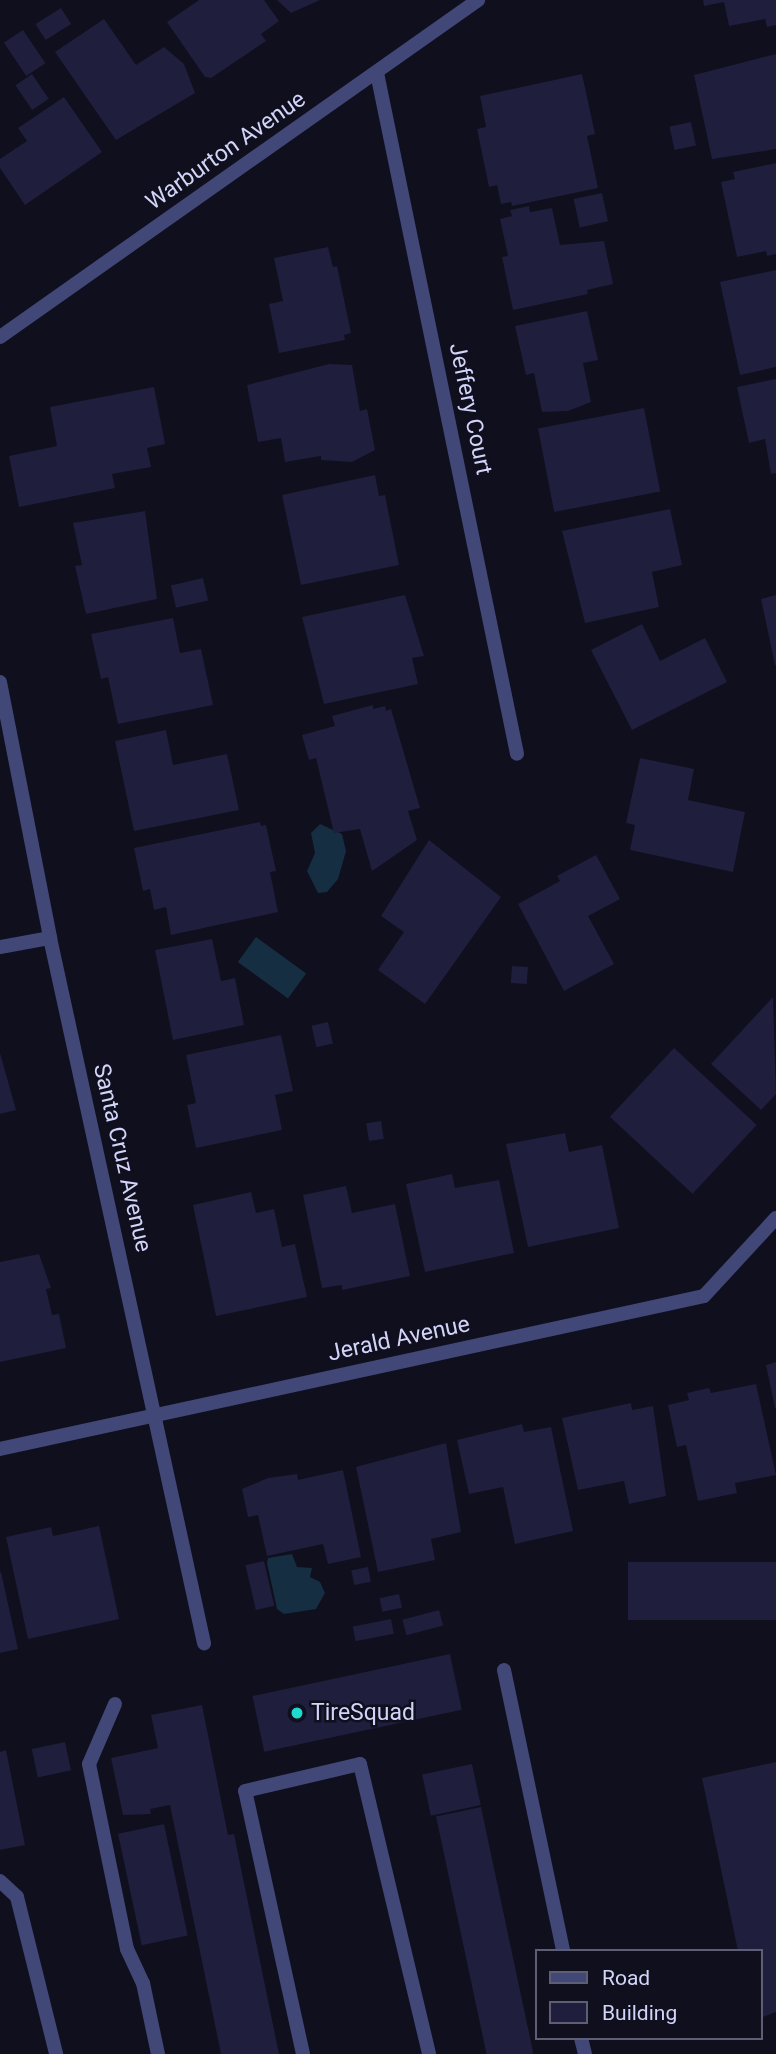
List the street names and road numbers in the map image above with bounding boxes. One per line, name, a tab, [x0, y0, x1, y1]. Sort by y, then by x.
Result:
street label: Warburton Avenue	[141, 86, 311, 216]
street label: Jeffery Court	[443, 341, 497, 477]
street label: Santa Cruz Avenue	[87, 1061, 157, 1255]
street label: Jerald Avenue	[326, 1311, 472, 1367]

